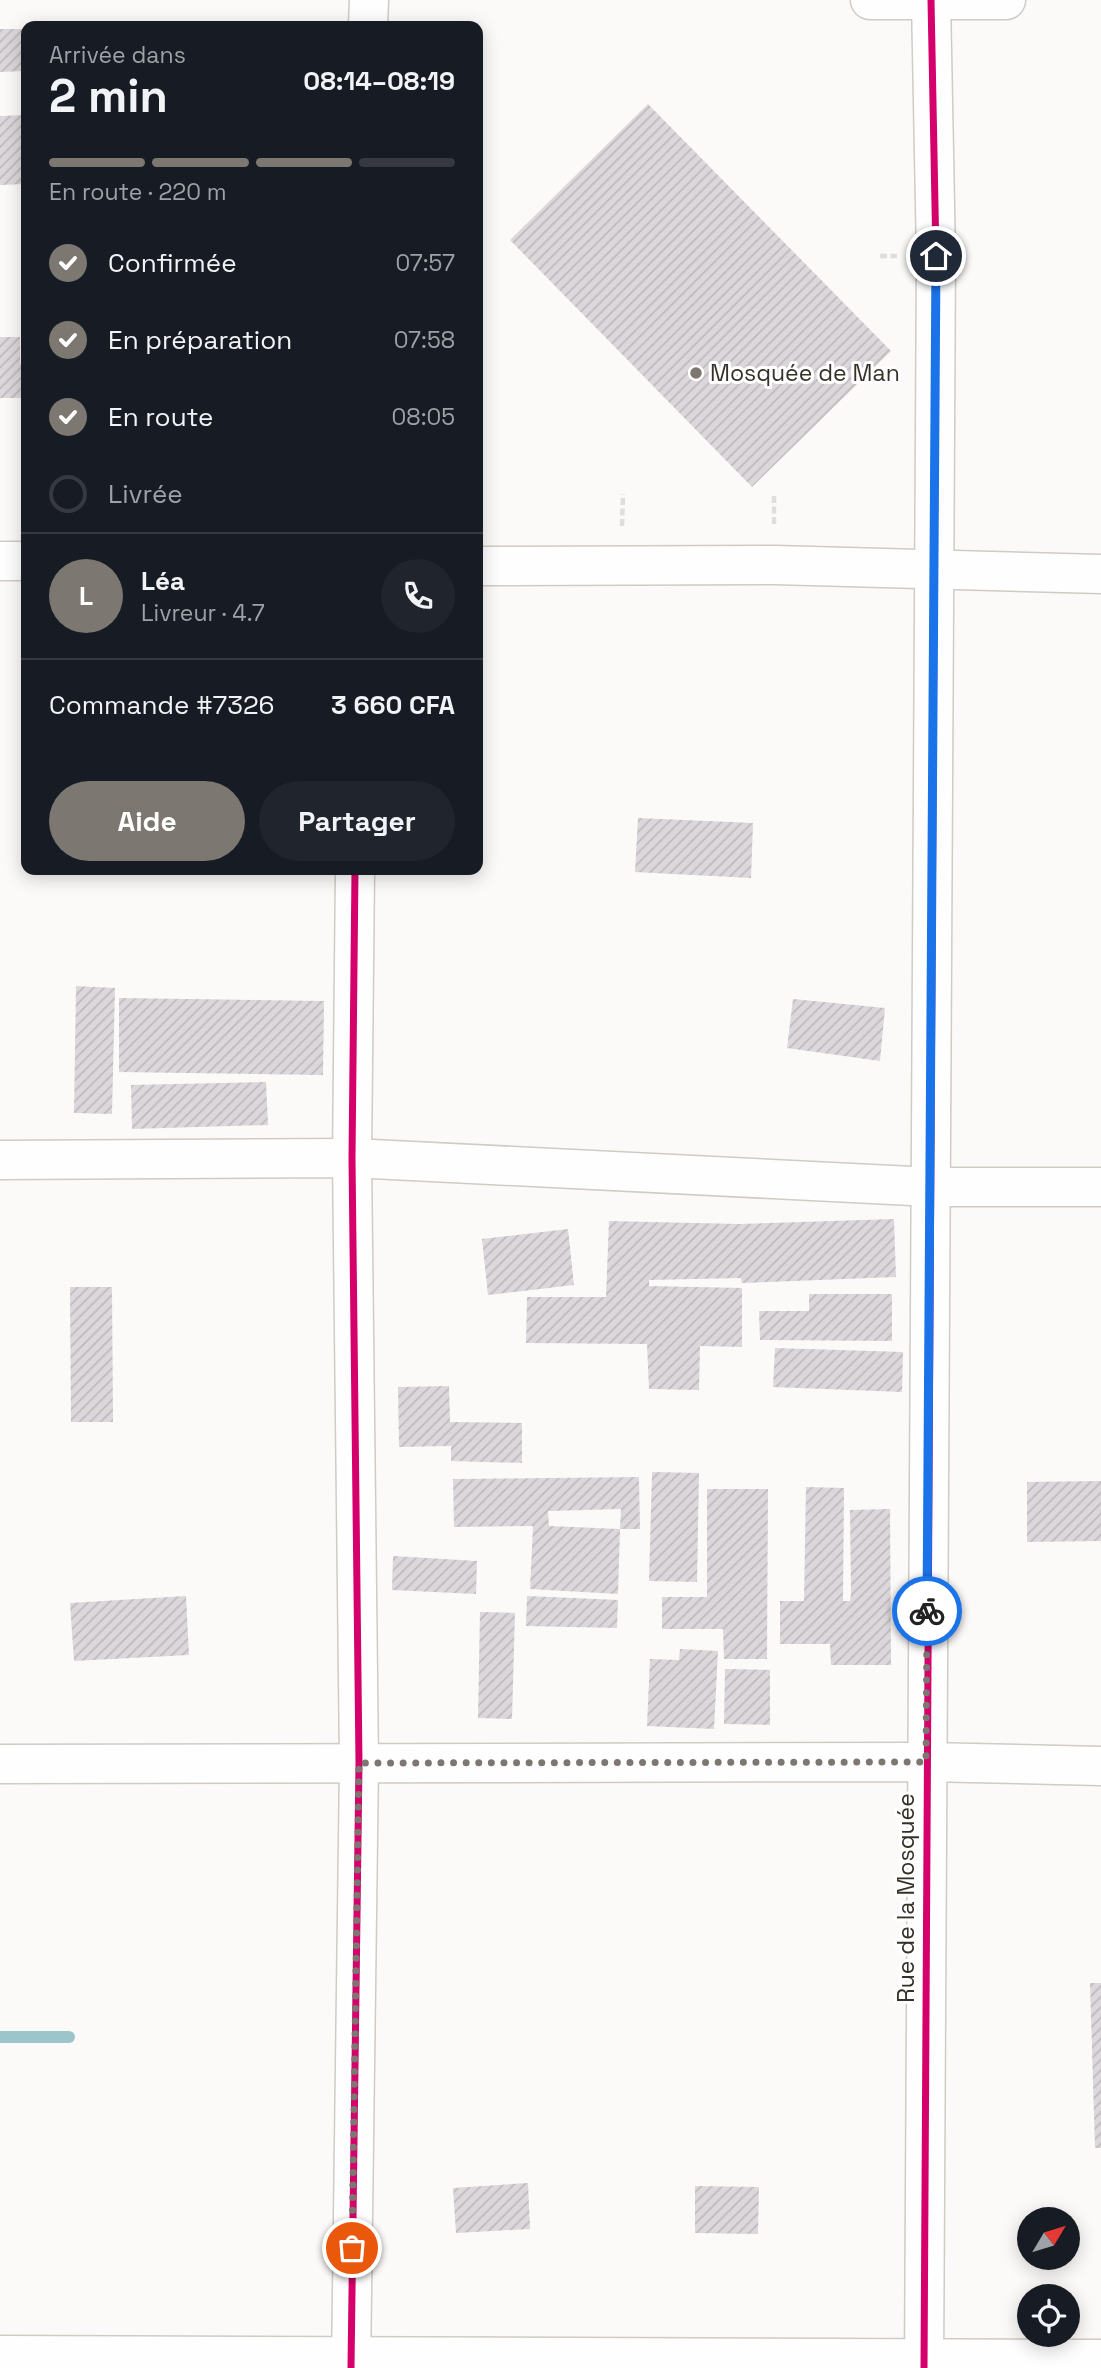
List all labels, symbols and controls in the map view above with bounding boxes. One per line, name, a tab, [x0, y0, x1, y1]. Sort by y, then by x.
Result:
text: Arrivée dans	[49, 40, 186, 70]
text: 08:14–08:19	[303, 64, 455, 98]
text: 2 min	[49, 67, 168, 125]
text: En route · 220 m	[49, 177, 227, 207]
pin	[906, 226, 966, 286]
icon: home	[917, 237, 955, 275]
icon: check	[49, 244, 87, 282]
text: Confirmée	[108, 246, 237, 280]
text: 07:57	[395, 248, 455, 278]
icon: check	[49, 321, 87, 359]
text: En préparation	[108, 323, 292, 357]
text: 07:58	[394, 325, 455, 355]
place label: Mosquée de Man	[710, 358, 900, 388]
marker: Mosquée de Man	[688, 365, 704, 381]
icon: check	[49, 398, 87, 436]
text: En route	[108, 400, 213, 434]
text: 08:05	[392, 402, 455, 432]
text: Livrée	[108, 477, 183, 511]
button: phone	[381, 559, 455, 633]
text: Léa	[141, 564, 185, 598]
text: L	[79, 579, 93, 613]
text: Livreur · 4.7	[141, 598, 265, 628]
text: Commande #7326	[49, 688, 274, 722]
text: 3 660 CFA	[331, 688, 455, 722]
button: Aide	[49, 781, 245, 861]
button: Partager	[259, 781, 455, 861]
courier	[892, 1576, 962, 1646]
icon: bike	[908, 1592, 946, 1630]
street label: Rue de la Mosquée	[891, 1793, 921, 2003]
north arrow	[1017, 2207, 1080, 2270]
map controls	[1017, 2207, 1080, 2347]
pin	[322, 2218, 382, 2278]
icon: bag	[333, 2229, 371, 2267]
button: locate	[1017, 2284, 1080, 2347]

